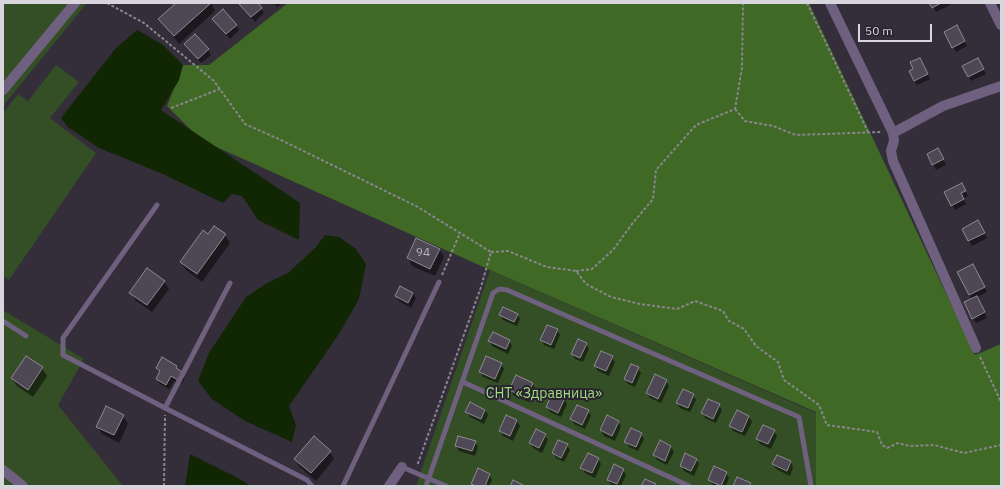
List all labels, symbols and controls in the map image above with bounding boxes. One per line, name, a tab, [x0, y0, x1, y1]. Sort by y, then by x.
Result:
scale bar	[860, 16, 934, 42]
text: 50 m	[865, 23, 893, 38]
house number: 94	[416, 246, 430, 260]
park label: СНТ «Здравница»	[486, 386, 602, 402]

